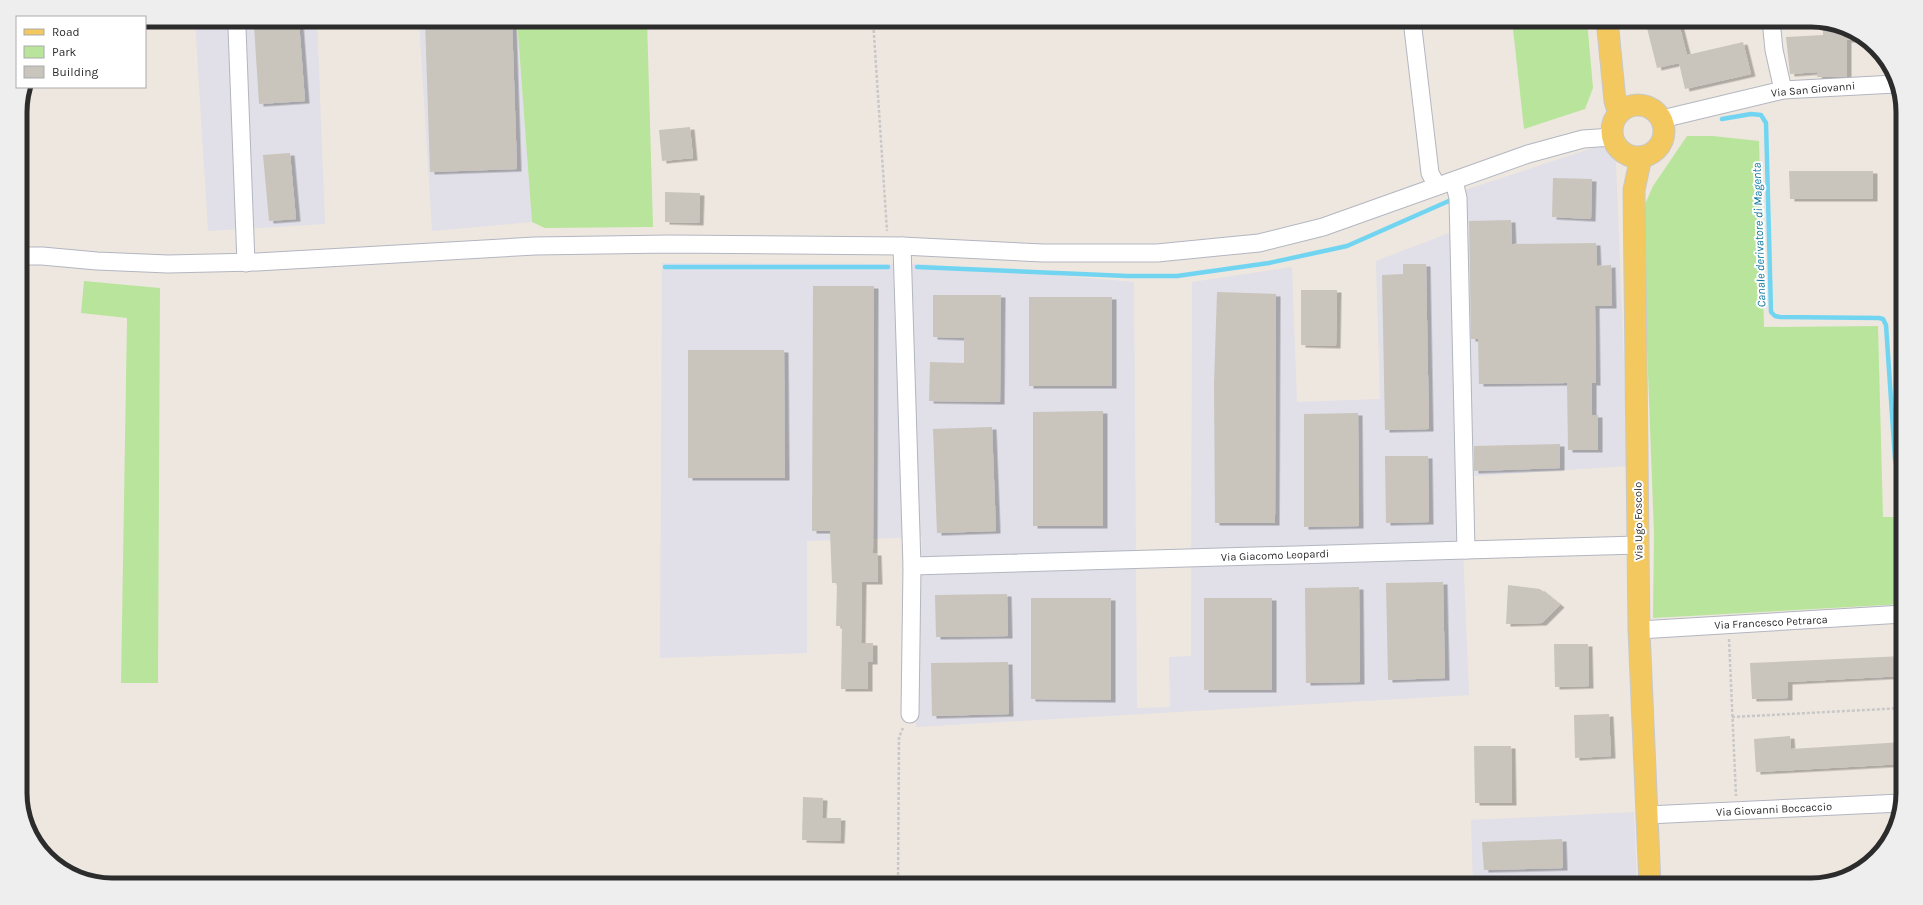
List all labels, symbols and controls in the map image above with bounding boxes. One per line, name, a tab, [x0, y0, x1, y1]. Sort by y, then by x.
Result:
legend	[16, 16, 146, 88]
text: Road	[52, 25, 80, 39]
text: Park	[52, 45, 77, 59]
text: Building	[52, 65, 99, 79]
street label: Via San Giovanni	[1770, 79, 1856, 100]
water label: Canale derivatore di Magenta	[1749, 162, 1769, 308]
street label: Via Ugo Foscolo	[1631, 482, 1646, 560]
street label: Via Giacomo Leopardi	[1221, 547, 1329, 564]
street label: Via Francesco Petrarca	[1714, 613, 1828, 632]
street label: Via Giovanni Boccaccio	[1716, 800, 1832, 819]

